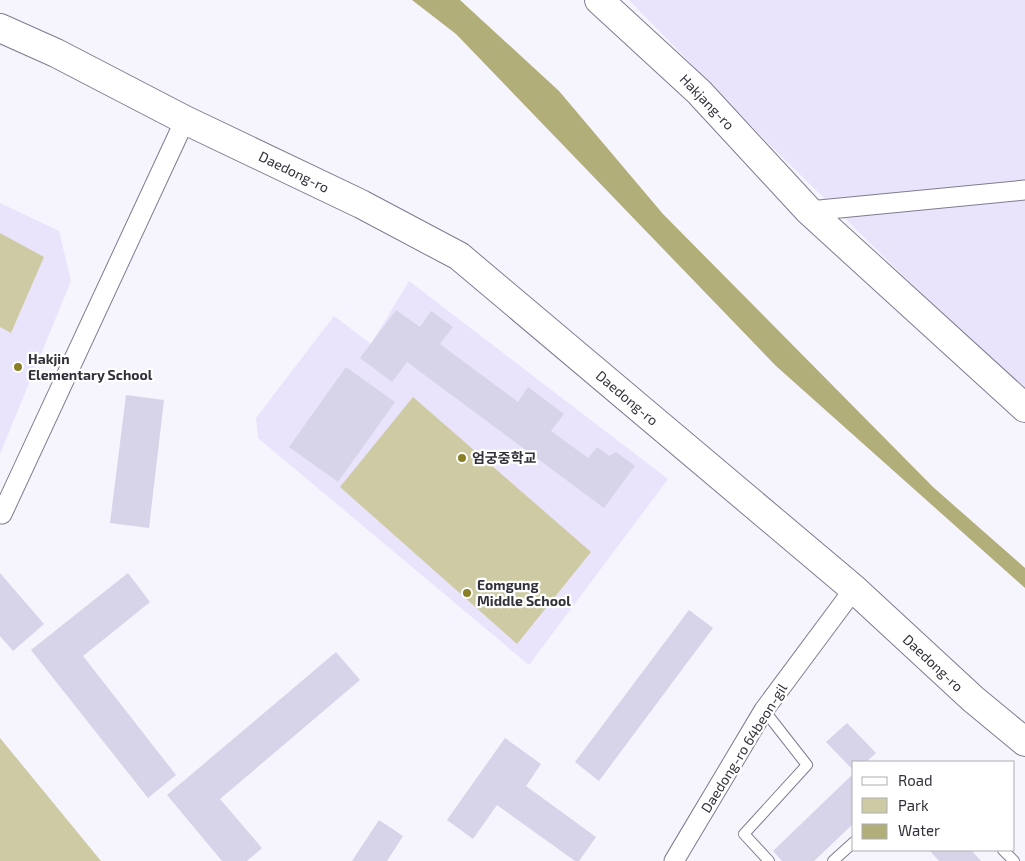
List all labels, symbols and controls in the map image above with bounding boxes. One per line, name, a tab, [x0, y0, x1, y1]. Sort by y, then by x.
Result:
street label: Hakjang-ro	[677, 70, 738, 133]
street label: Daedong-ro	[256, 147, 332, 196]
place label: Hakjin Elementary School	[28, 350, 153, 383]
marker: Hakjin Elementary School	[12, 361, 24, 373]
street label: Daedong-ro	[593, 367, 662, 429]
place label: 엄궁중학교	[472, 449, 537, 466]
marker: 엄궁중학교	[456, 452, 468, 464]
place label: Eomgung Middle School	[477, 576, 571, 609]
marker: Eomgung Middle School	[461, 587, 473, 599]
street label: Daedong-ro	[900, 630, 967, 695]
street label: Daedong-ro 64beon-gil	[697, 679, 791, 815]
legend	[852, 761, 1015, 851]
text: Road	[898, 771, 933, 789]
text: Park	[898, 796, 929, 814]
text: Water	[898, 821, 940, 839]

